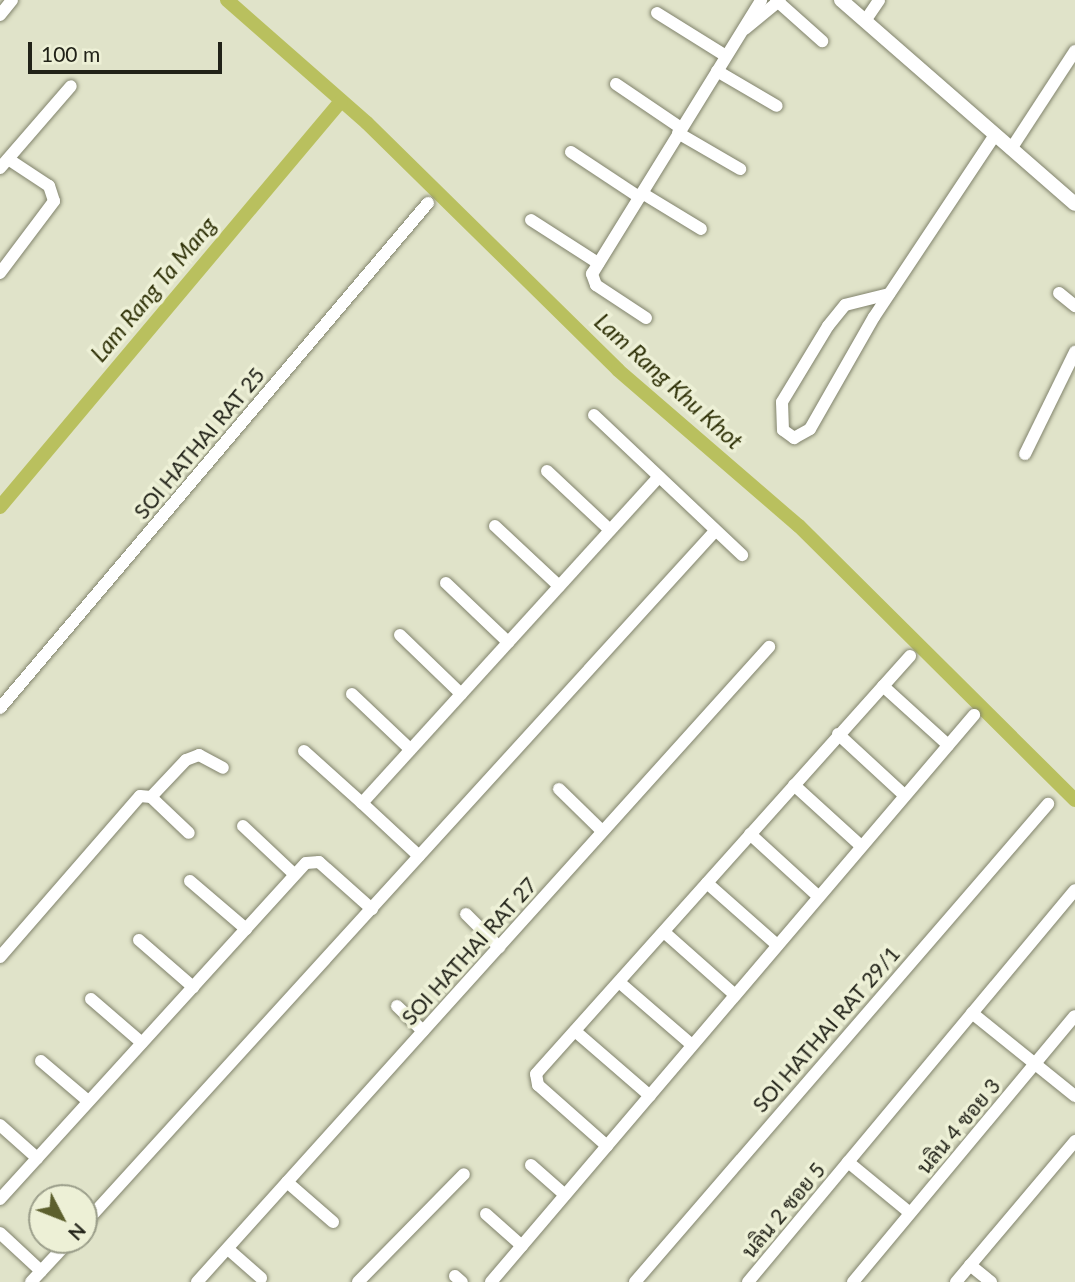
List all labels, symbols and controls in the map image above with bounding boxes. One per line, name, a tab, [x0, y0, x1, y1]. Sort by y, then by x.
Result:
scale bar	[32, 28, 226, 72]
text: 100 m	[41, 41, 100, 66]
water label: Lam Rang Ta Mang	[84, 211, 222, 367]
water label: Lam Rang Khu Khot	[589, 307, 749, 455]
street label: SOI HATHAI RAT 25	[128, 362, 270, 524]
street label: SOI HATHAI RAT 27	[396, 872, 542, 1030]
street label: SOI HATHAI RAT 29/1	[747, 941, 905, 1117]
street label: นลิน 4 ซอย 3	[911, 1073, 1005, 1179]
street label: นลิน 2 ซอย 5	[736, 1157, 830, 1263]
north arrow	[28, 1184, 98, 1254]
text: N	[64, 1219, 91, 1245]

